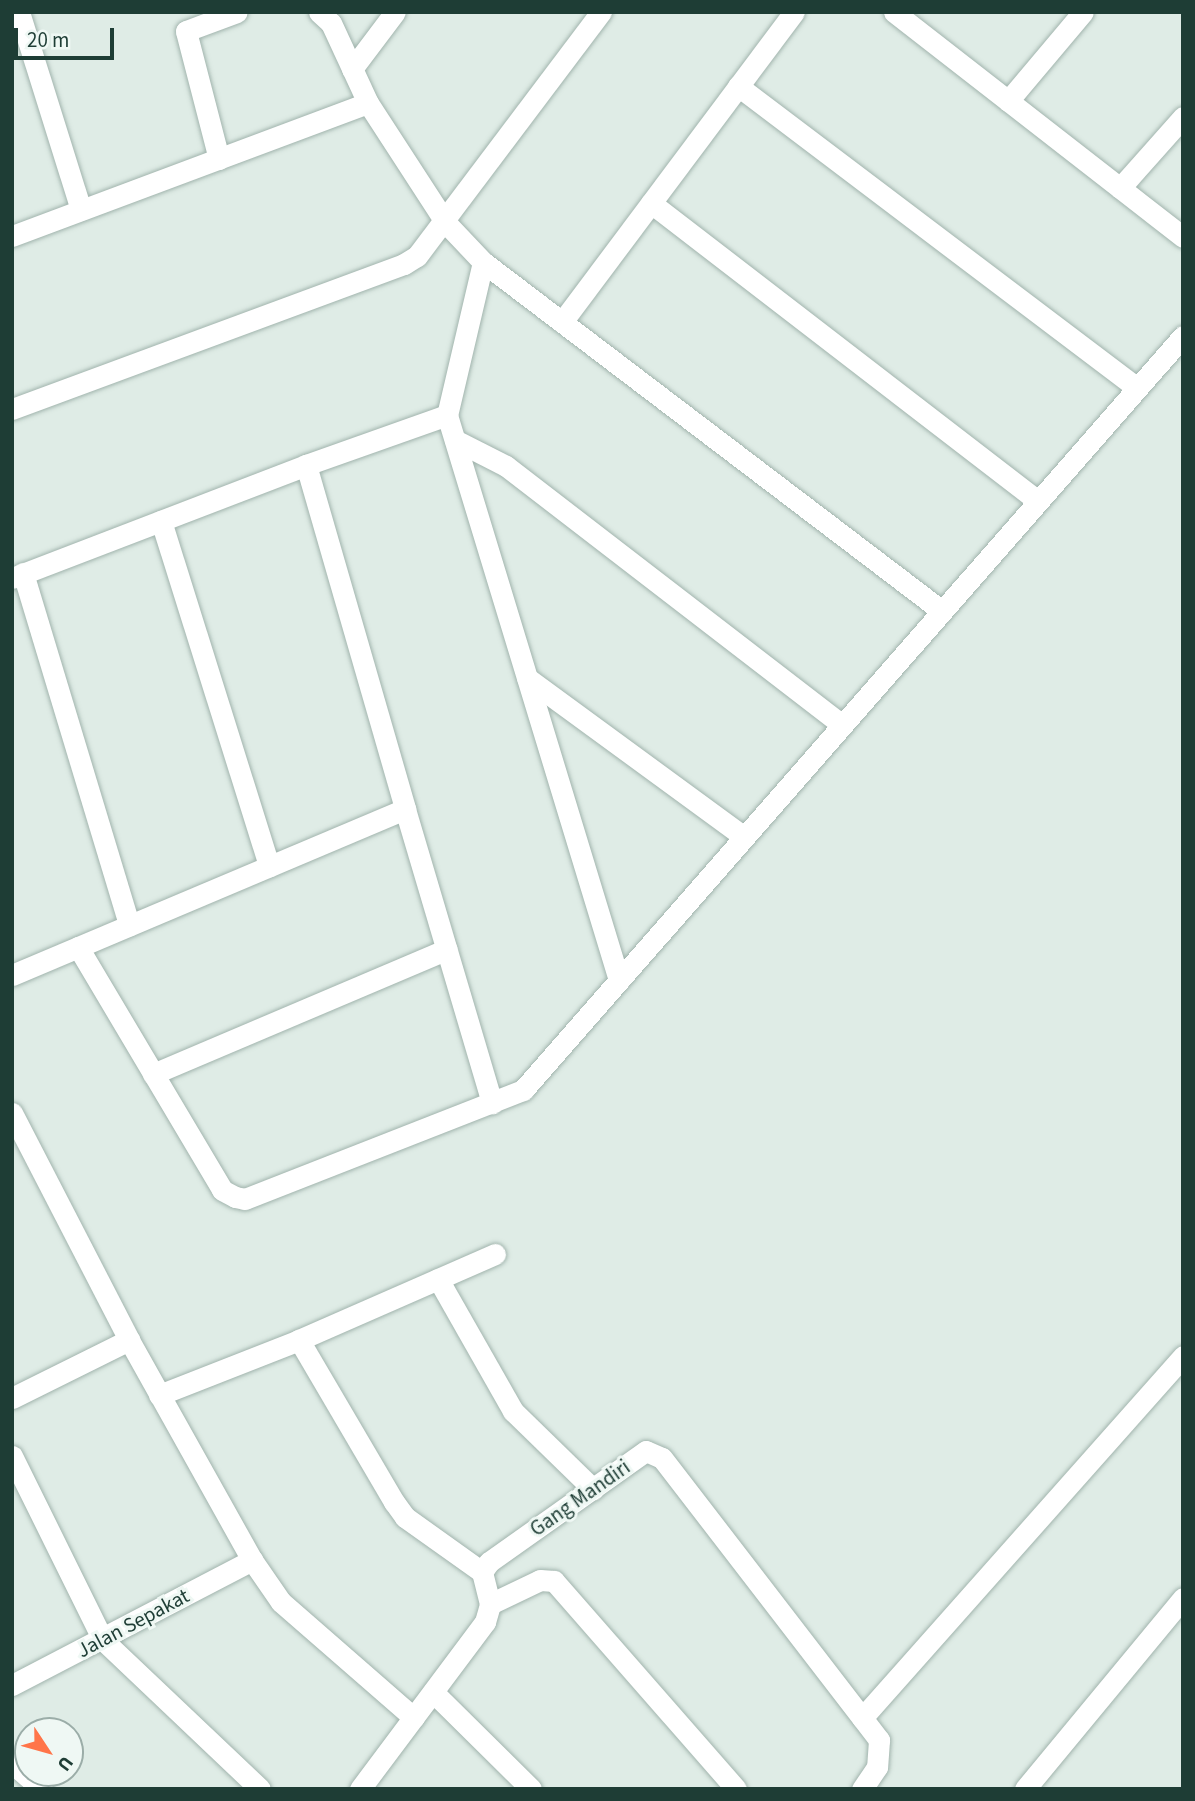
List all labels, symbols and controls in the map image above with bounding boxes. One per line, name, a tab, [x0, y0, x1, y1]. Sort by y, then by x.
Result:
scale bar	[18, 14, 117, 58]
text: 20 m	[27, 25, 69, 55]
street label: Gang Mandiri	[525, 1454, 635, 1542]
street label: Jalan Sepakat	[73, 1583, 193, 1663]
north arrow	[14, 1717, 84, 1787]
text: U	[50, 1750, 79, 1777]

